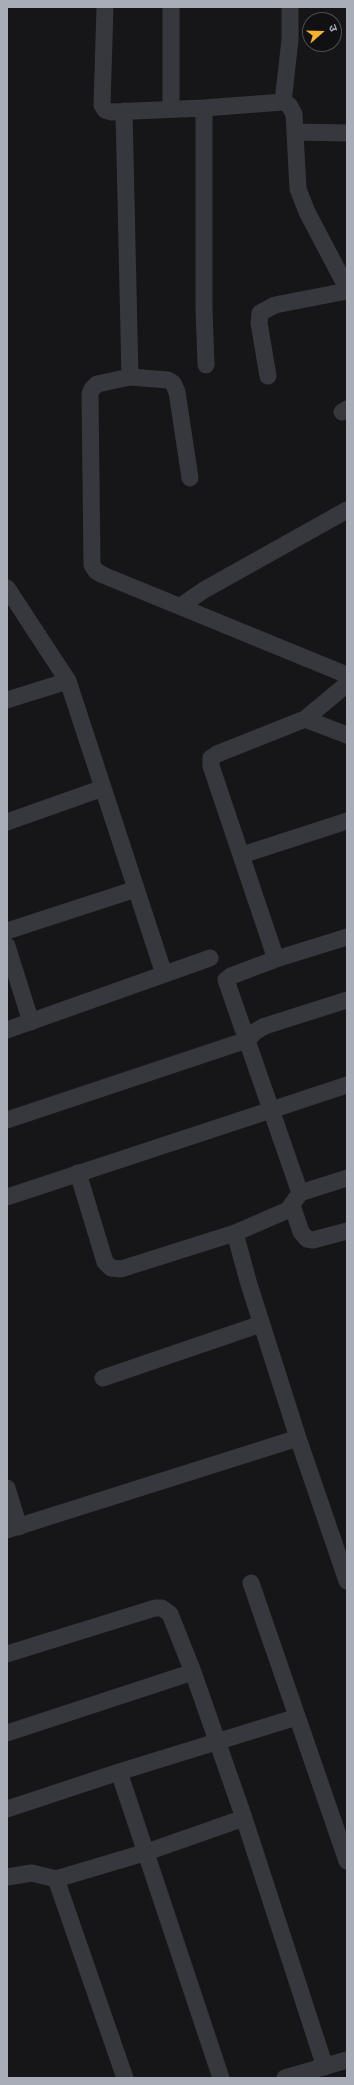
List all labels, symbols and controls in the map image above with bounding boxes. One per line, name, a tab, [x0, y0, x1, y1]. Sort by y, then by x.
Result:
north arrow	[302, 12, 342, 52]
text: उ	[326, 23, 340, 33]

